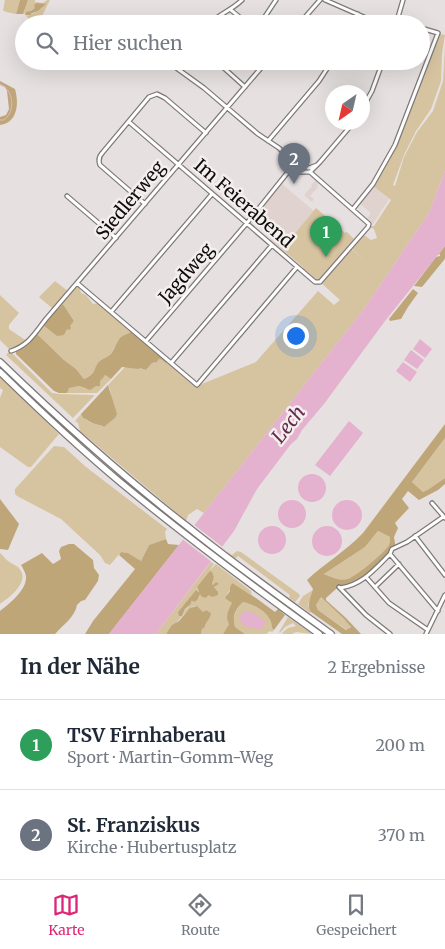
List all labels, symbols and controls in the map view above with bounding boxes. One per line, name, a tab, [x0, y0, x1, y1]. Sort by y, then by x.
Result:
search box	[15, 15, 430, 70]
icon: search	[33, 29, 61, 57]
text: Hier suchen	[73, 31, 183, 55]
north arrow	[325, 85, 370, 130]
pin: 2	[278, 143, 310, 184]
street label: Im Feierabend	[190, 154, 299, 253]
street label: Siedlerweg	[90, 156, 170, 244]
pin: 1	[310, 216, 342, 257]
street label: Jagdweg	[153, 238, 219, 309]
your location	[283, 323, 309, 349]
water label: Lech	[266, 401, 310, 447]
text: In der Nähe	[20, 653, 140, 680]
text: 2 Ergebnisse	[327, 657, 425, 677]
text: TSV Firnhaberau	[67, 723, 226, 747]
text: 1	[32, 735, 40, 755]
text: 200 m	[375, 735, 425, 755]
text: Sport · Martin-Gomm-Weg	[67, 747, 273, 767]
text: St. Franziskus	[67, 813, 200, 837]
text: 2	[31, 825, 41, 845]
text: 370 m	[378, 825, 425, 845]
text: Kirche · Hubertusplatz	[67, 837, 236, 857]
tab: Karte	[48, 891, 85, 939]
tab: Route	[181, 891, 220, 939]
tab: Gespeichert	[316, 891, 397, 939]

